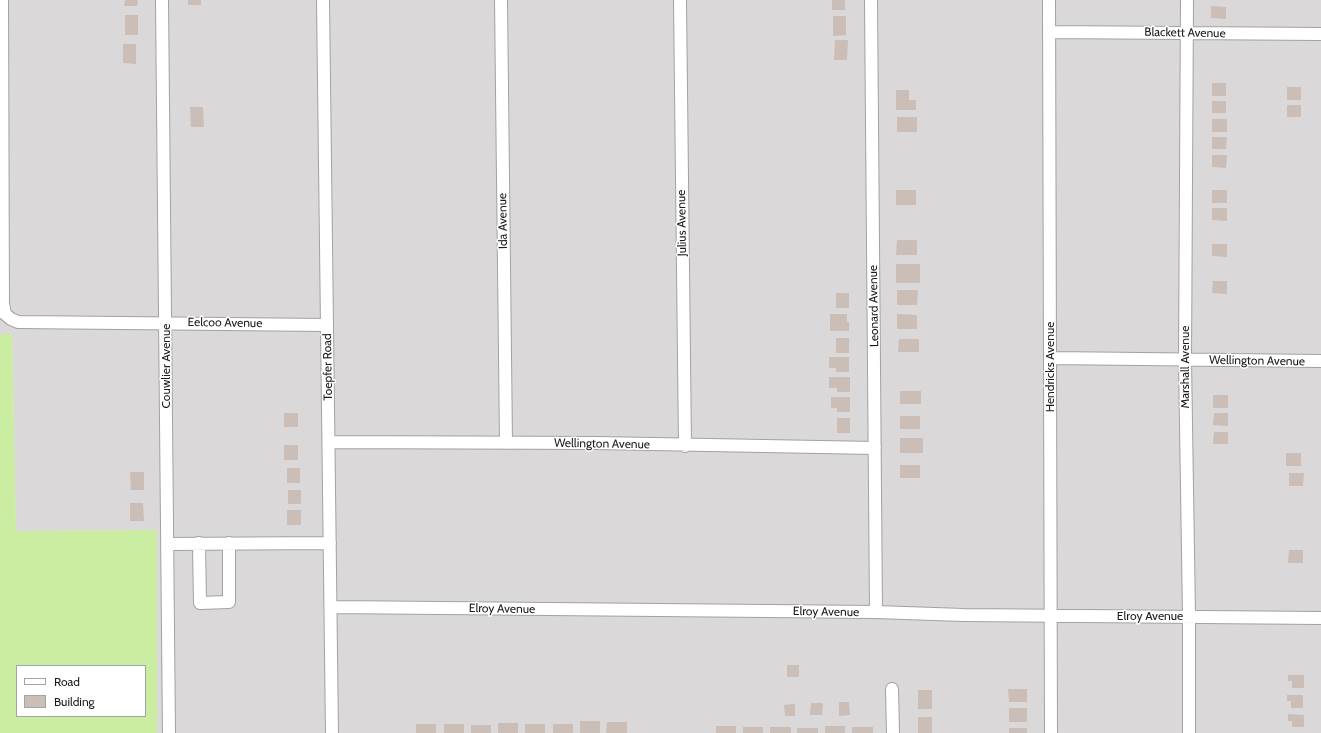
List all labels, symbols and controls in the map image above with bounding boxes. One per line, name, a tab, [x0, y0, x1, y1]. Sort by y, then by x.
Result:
street label: Blackett Avenue	[1144, 25, 1226, 41]
street label: Julius Avenue	[674, 190, 690, 256]
street label: Ida Avenue	[495, 193, 511, 249]
street label: Leonard Avenue	[866, 265, 882, 347]
street label: Eelcoo Avenue	[188, 315, 262, 331]
street label: Hendricks Avenue	[1043, 322, 1057, 412]
street label: Couwlier Avenue	[159, 324, 173, 408]
street label: Marshall Avenue	[1178, 326, 1192, 408]
street label: Toepfer Road	[320, 333, 336, 401]
street label: Wellington Avenue	[1209, 353, 1305, 369]
street label: Wellington Avenue	[554, 436, 650, 452]
street label: Elroy Avenue	[469, 601, 535, 617]
street label: Elroy Avenue	[793, 604, 859, 620]
street label: Elroy Avenue	[1117, 609, 1183, 623]
legend	[16, 665, 146, 717]
text: Road	[54, 674, 80, 689]
text: Building	[54, 694, 95, 709]

